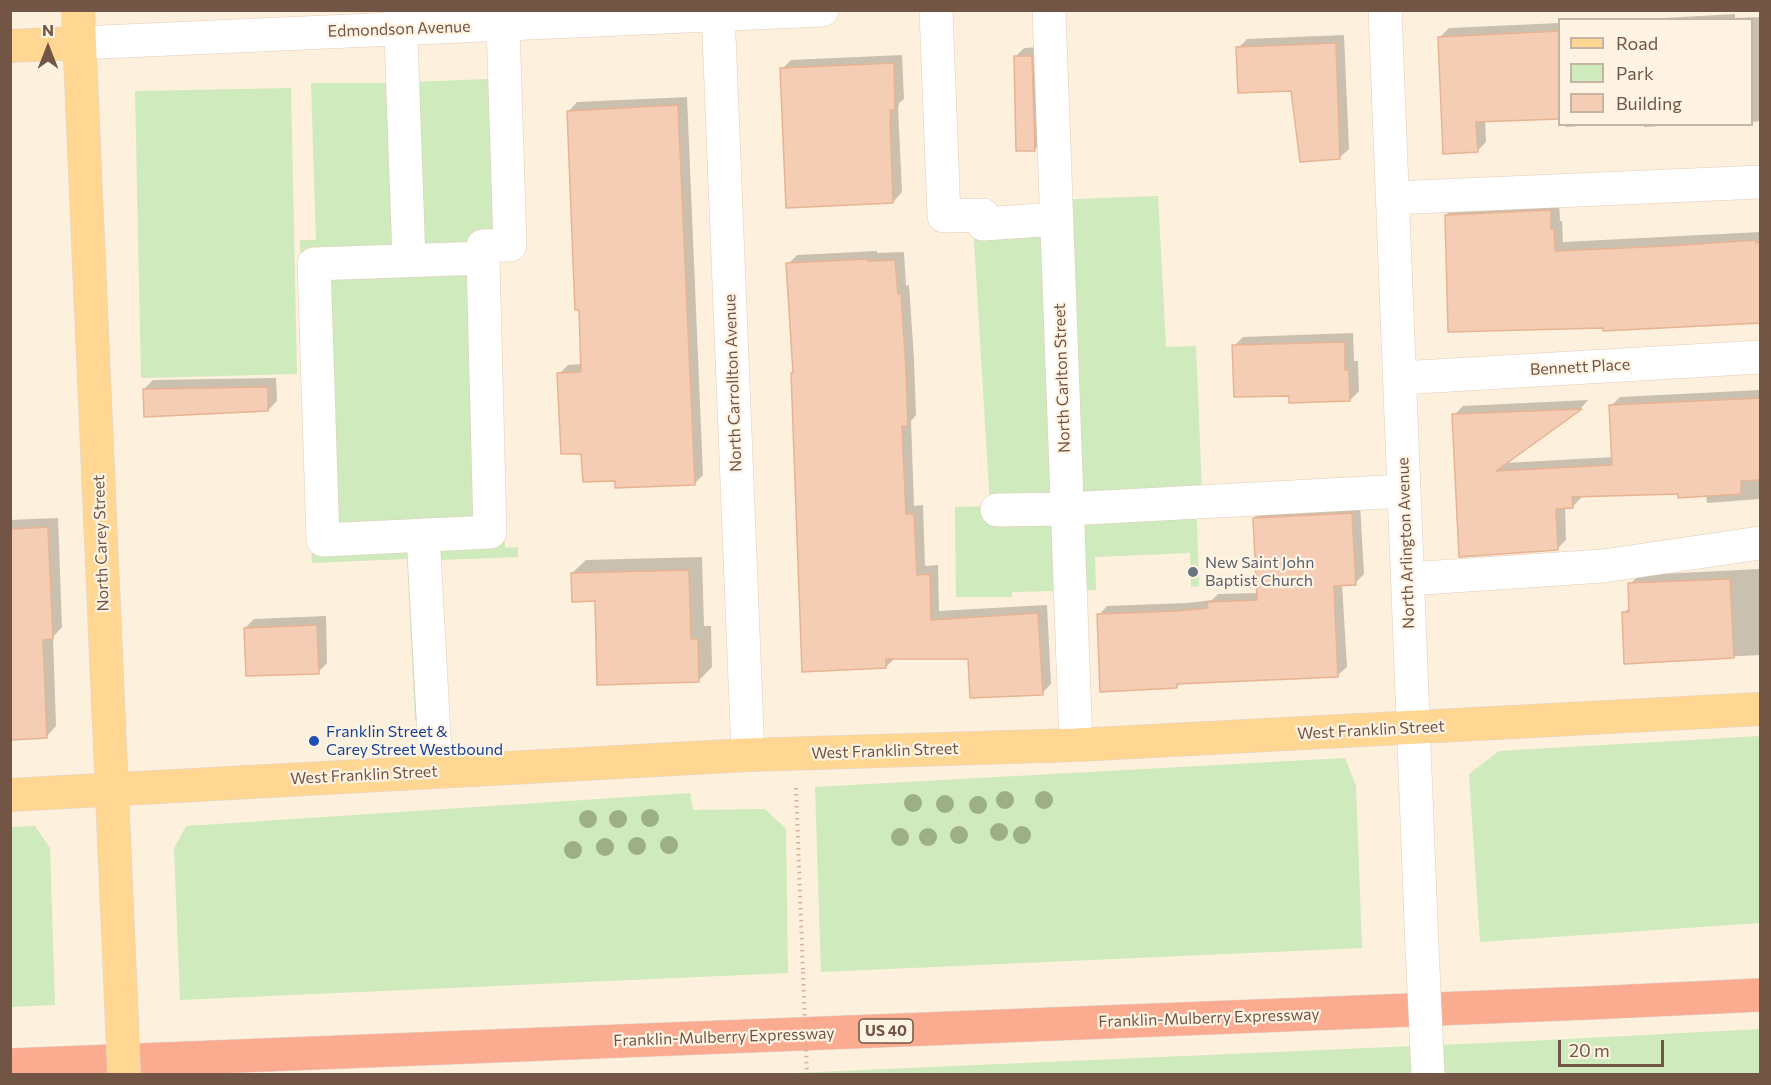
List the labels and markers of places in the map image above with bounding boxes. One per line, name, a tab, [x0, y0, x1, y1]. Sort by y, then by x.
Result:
place label: New Saint John Baptist Church	[1205, 553, 1314, 591]
marker: New Saint John Baptist Church	[1186, 565, 1200, 579]
place label: Franklin Street & Carey Street Westbound	[326, 722, 503, 760]
marker: Franklin Street & Carey Street Westbound	[307, 734, 321, 748]

